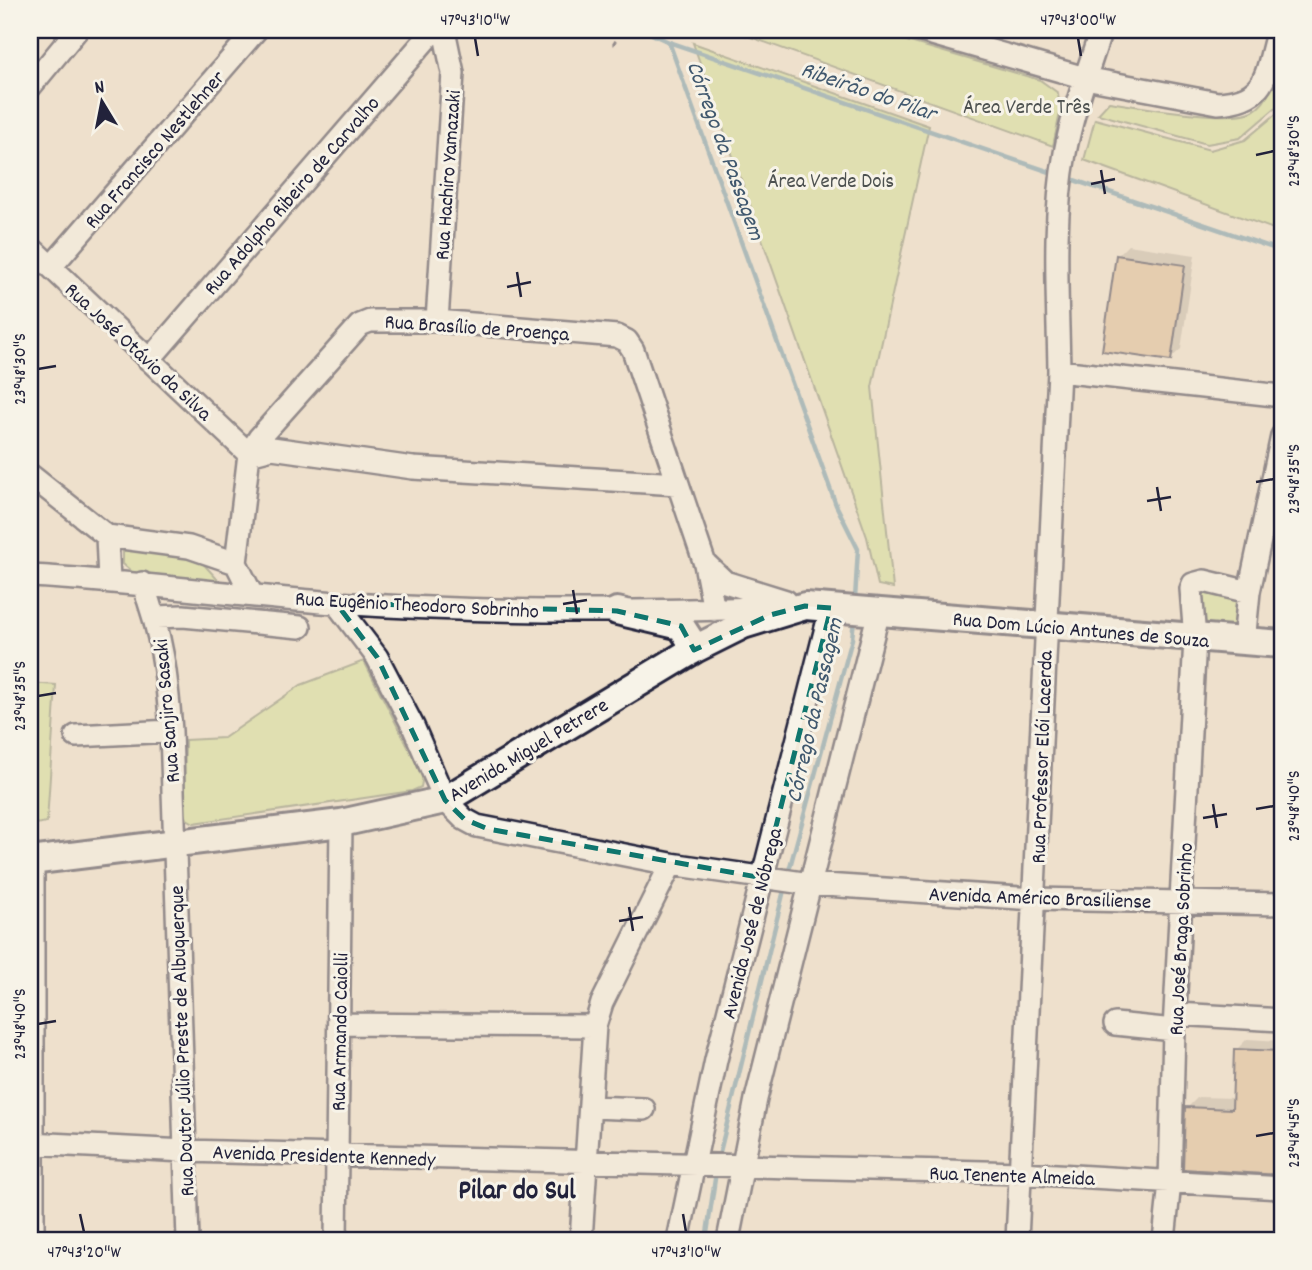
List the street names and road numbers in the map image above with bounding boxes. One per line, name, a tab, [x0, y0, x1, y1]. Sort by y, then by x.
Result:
street label: Rua Francisco Nestlehner	[79, 65, 229, 233]
street label: Rua Hachiro Yamazaki	[429, 89, 471, 261]
street label: Rua Adolpho Ribeiro de Carvalho	[198, 91, 388, 303]
street label: Rua José Otávio da Silva	[57, 277, 218, 430]
street label: Rua Brasílio de Proença	[383, 309, 571, 351]
street label: Rua Eugênio Theodoro Sobrinho	[294, 586, 540, 628]
street label: Rua Dom Lúcio Antunes de Souza	[951, 606, 1211, 658]
street label: Rua Sanjiro Sasaki	[148, 637, 190, 784]
street label: Rua Professor Elói Lacerda	[1025, 649, 1063, 864]
street label: Avenida Miguel Petrere	[444, 692, 615, 811]
street label: Avenida José de Nóbrega	[716, 824, 792, 1022]
street label: Rua José Braga Sobrinho	[1163, 842, 1203, 1036]
street label: Avenida Américo Brasiliense	[928, 881, 1152, 919]
street label: Rua Doutor Júlio Preste de Albuquerque	[164, 885, 204, 1197]
street label: Rua Armando Caiolli	[326, 952, 358, 1112]
street label: Avenida Presidente Kennedy	[212, 1139, 436, 1177]
street label: Rua Tenente Almeida	[929, 1160, 1096, 1196]

